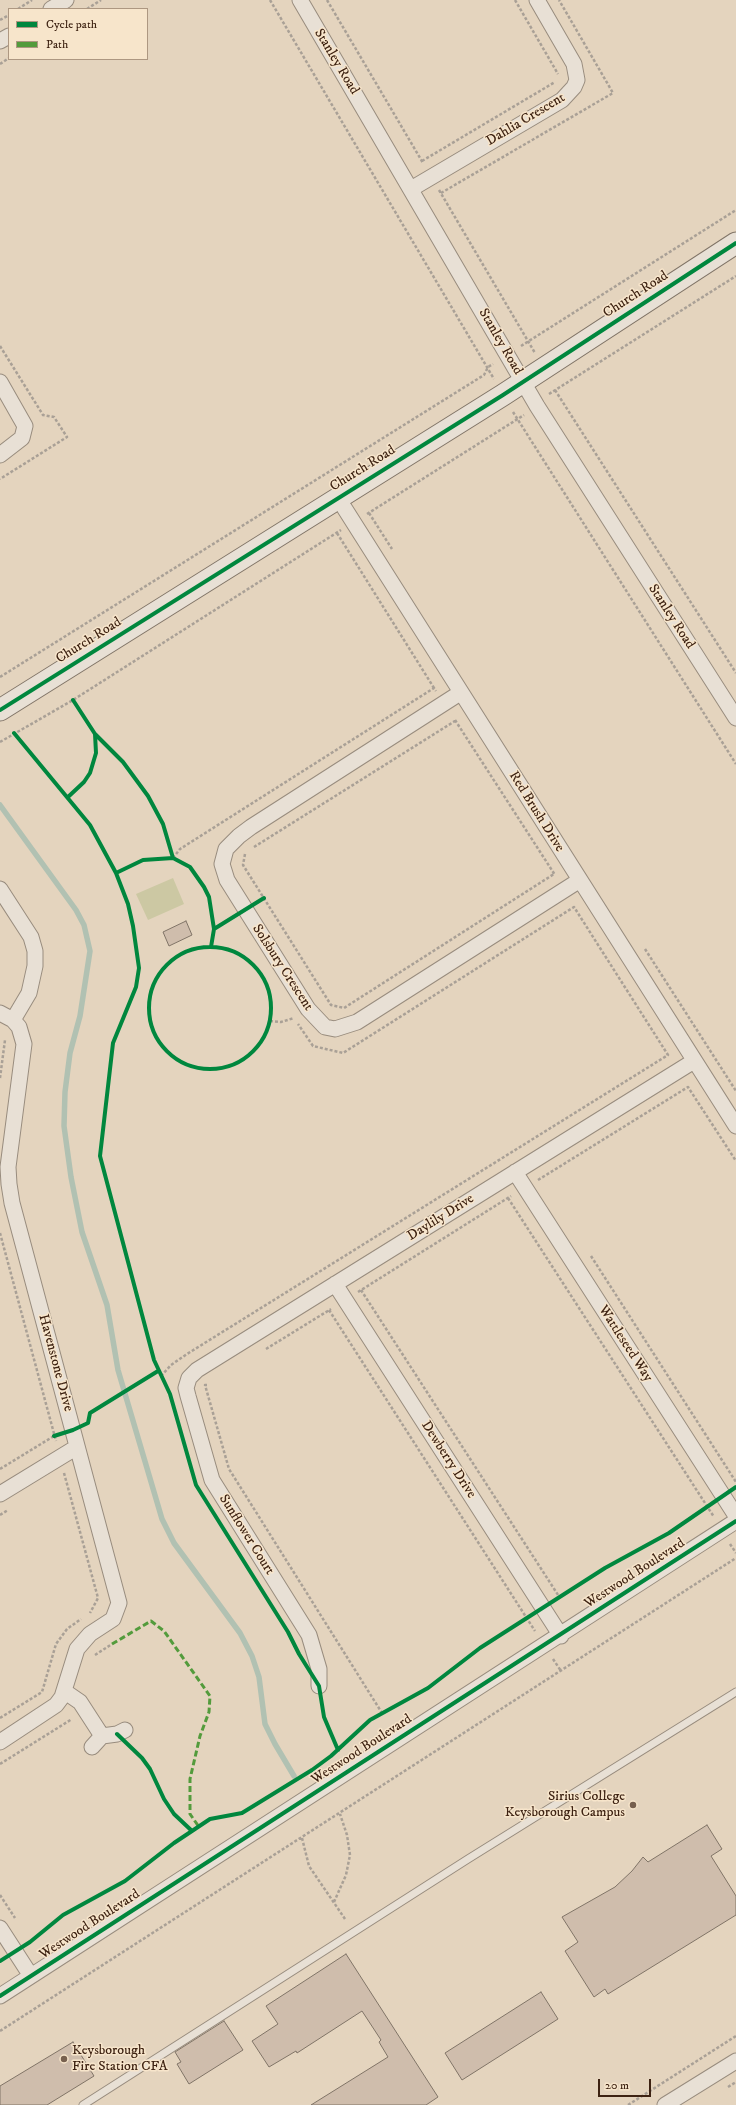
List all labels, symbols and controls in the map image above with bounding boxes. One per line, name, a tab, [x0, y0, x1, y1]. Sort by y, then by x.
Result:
legend	[8, 8, 148, 60]
text: Cycle path	[46, 17, 97, 32]
street label: Stanley Road	[310, 26, 362, 98]
text: Path	[46, 37, 68, 52]
street label: Dahlia Crescent	[484, 90, 568, 150]
street label: Church Road	[600, 268, 672, 322]
street label: Stanley Road	[474, 306, 526, 378]
street label: Church Road	[327, 442, 399, 496]
street label: Stanley Road	[644, 582, 698, 652]
street label: Church Road	[53, 614, 125, 668]
street label: Red Brush Drive	[505, 769, 567, 855]
street label: Solsbury Crescent	[248, 922, 316, 1014]
street label: Daylily Drive	[405, 1191, 477, 1245]
street label: Wattleseed Way	[594, 1303, 656, 1385]
street label: Havenstone Drive	[34, 1312, 76, 1414]
street label: Dewberry Drive	[417, 1418, 479, 1502]
street label: Sunflower Court	[215, 1492, 277, 1578]
street label: Westwood Boulevard	[582, 1535, 688, 1613]
street label: Westwood Boulevard	[309, 1711, 415, 1789]
place label: Sirius College Keysborough Campus	[505, 1789, 625, 1822]
marker: Sirius College Keysborough Campus	[628, 1800, 638, 1810]
street label: Westwood Boulevard	[37, 1886, 143, 1964]
place label: Keysborough Fire Station CFA	[72, 2043, 168, 2076]
marker: Keysborough Fire Station CFA	[59, 2054, 69, 2064]
scale bar	[600, 2071, 653, 2097]
text: 20 m	[605, 2078, 629, 2093]

